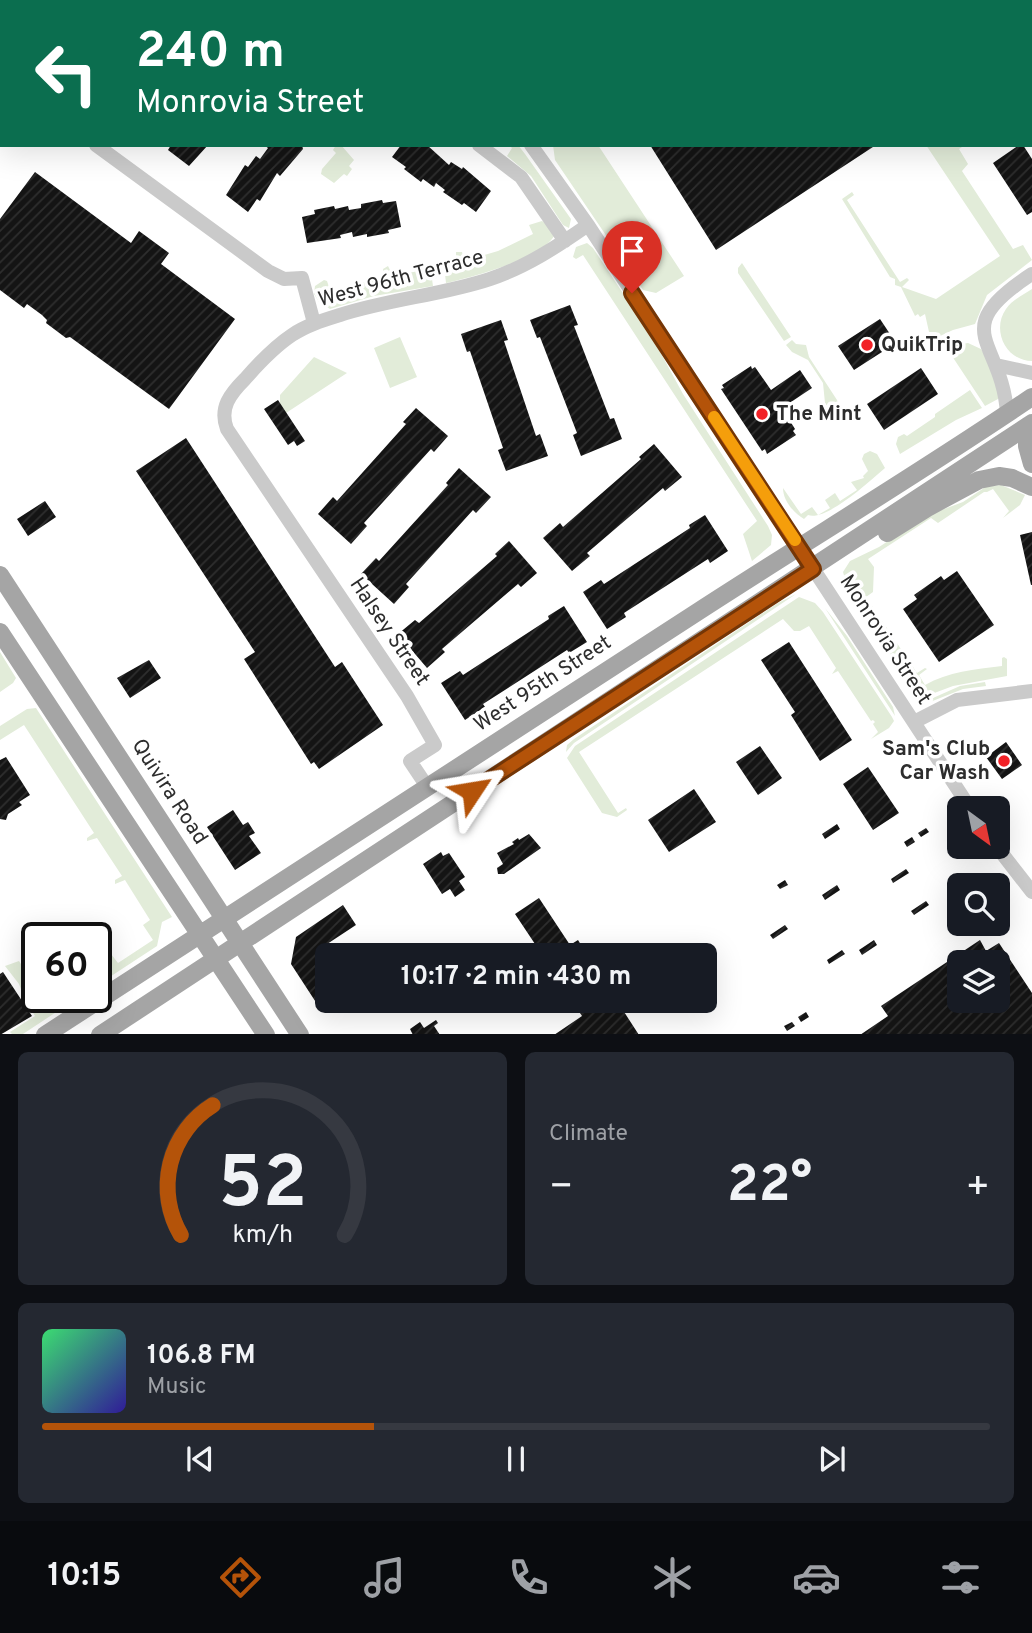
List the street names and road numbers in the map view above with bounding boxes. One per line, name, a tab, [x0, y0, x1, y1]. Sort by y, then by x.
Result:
street label: West 96th Terrace	[315, 244, 487, 314]
street label: Monrovia Street	[833, 570, 937, 710]
street label: Halsey Street	[343, 573, 435, 691]
street label: West 95th Street	[469, 630, 617, 738]
street label: Quivira Road	[125, 734, 213, 850]

